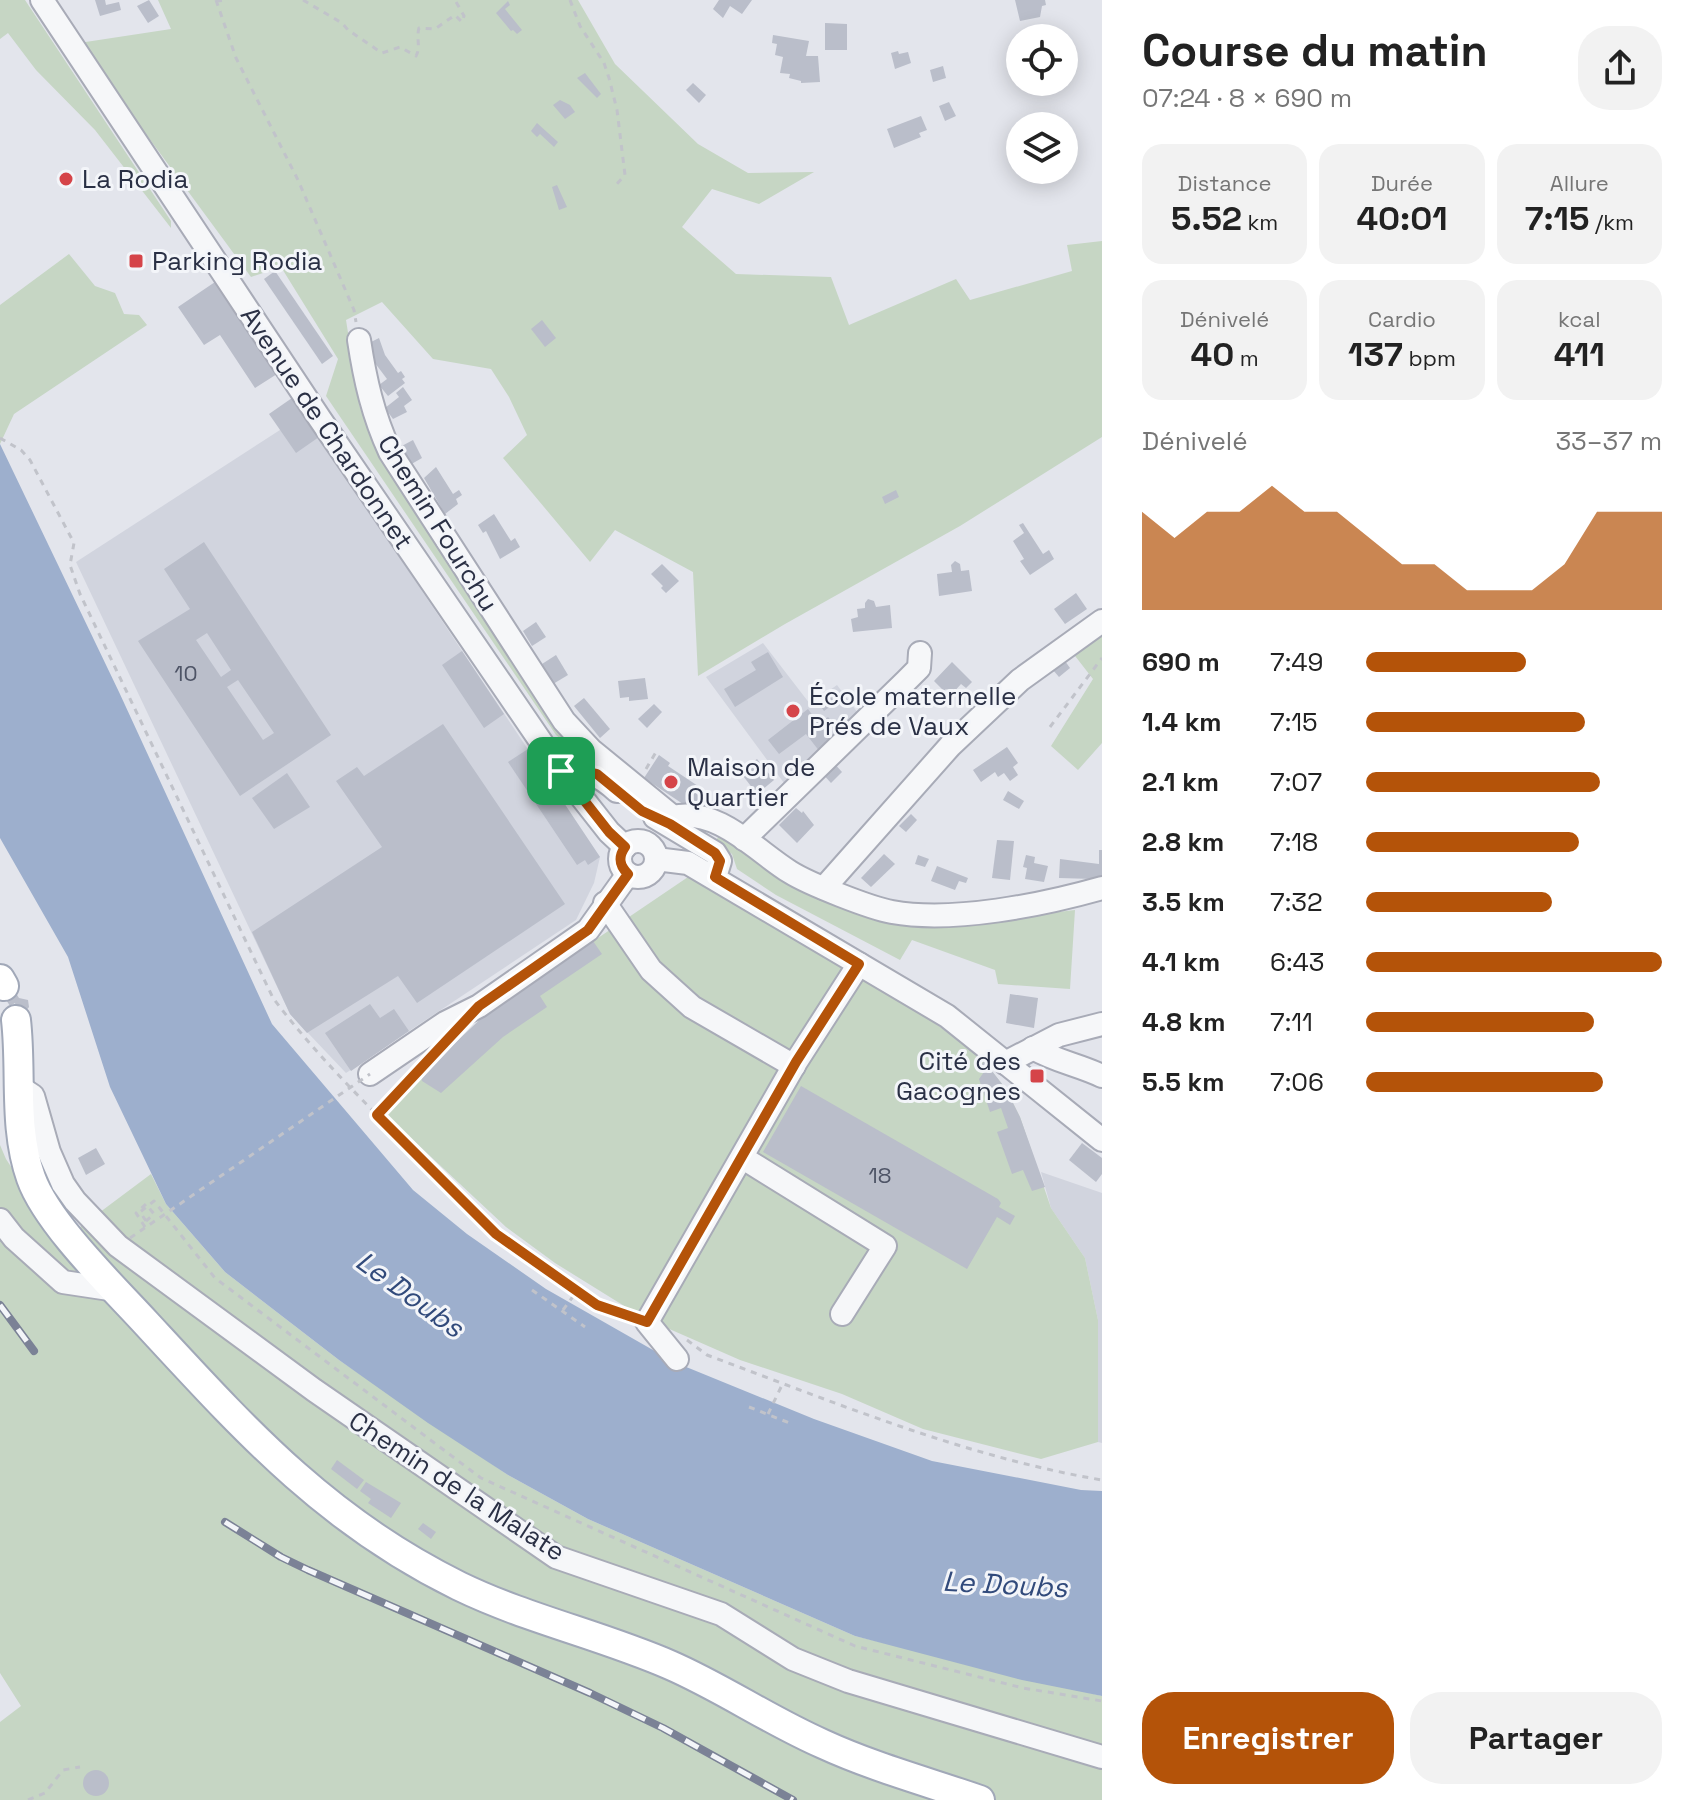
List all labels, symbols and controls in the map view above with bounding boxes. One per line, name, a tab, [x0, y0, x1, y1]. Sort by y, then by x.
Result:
text: Course du matin	[1142, 23, 1488, 79]
map controls	[1006, 24, 1078, 184]
button: locate	[1006, 24, 1078, 96]
button: share	[1578, 26, 1662, 110]
text: 07:24 · 8 × 690 m	[1142, 81, 1352, 115]
button: layers	[1006, 112, 1078, 184]
place label: La Rodia	[82, 162, 188, 196]
text: Distance	[1178, 169, 1272, 197]
text: Durée	[1371, 169, 1433, 197]
text: Allure	[1550, 169, 1609, 197]
marker: La Rodia	[57, 170, 75, 188]
text: 5.52	[1171, 197, 1242, 240]
text: 40:01	[1356, 197, 1448, 240]
text: 7:15	[1525, 197, 1589, 240]
text: km	[1242, 208, 1278, 236]
text: /km	[1589, 208, 1634, 236]
place label: Parking Rodia	[152, 244, 322, 278]
marker: Parking Rodia	[127, 252, 145, 270]
street label: Avenue de Chardonnet	[233, 300, 421, 556]
text: Dénivelé	[1180, 305, 1269, 333]
text: Cardio	[1368, 305, 1436, 333]
text: kcal	[1558, 305, 1601, 333]
text: 40	[1191, 333, 1234, 376]
text: 137	[1348, 333, 1403, 376]
text: 411	[1554, 333, 1605, 376]
text: m	[1234, 344, 1259, 372]
text: bpm	[1403, 344, 1456, 372]
text: Dénivelé	[1142, 424, 1248, 458]
text: 33–37 m	[1555, 424, 1662, 458]
street label: Chemin Fourchu	[370, 428, 506, 618]
text: 690 m	[1142, 645, 1220, 679]
text: 7:49	[1270, 645, 1323, 679]
house number: 10	[174, 659, 198, 687]
place label: École maternelle Prés de Vaux	[809, 679, 1016, 743]
marker: École maternelle Prés de Vaux	[784, 702, 802, 720]
text: 1.4 km	[1142, 705, 1222, 739]
text: 7:15	[1270, 705, 1318, 739]
pin	[527, 737, 595, 805]
icon: arrive	[539, 749, 583, 793]
place label: Maison de Quartier	[687, 750, 815, 814]
text: 2.1 km	[1142, 765, 1219, 799]
text: 7:07	[1270, 765, 1322, 799]
marker: Maison de Quartier	[662, 773, 680, 791]
text: 2.8 km	[1142, 825, 1224, 859]
text: 7:18	[1270, 825, 1318, 859]
text: 3.5 km	[1142, 885, 1225, 919]
text: 7:32	[1270, 885, 1323, 919]
text: 4.1 km	[1142, 945, 1220, 979]
text: 6:43	[1270, 945, 1324, 979]
text: 4.8 km	[1142, 1005, 1225, 1039]
text: 7:11	[1270, 1005, 1313, 1039]
place label: Cité des Gacognes	[896, 1044, 1021, 1108]
text: 5.5 km	[1142, 1065, 1224, 1099]
text: 7:06	[1270, 1065, 1324, 1099]
marker: Cité des Gacognes	[1028, 1067, 1046, 1085]
house number: 18	[869, 1161, 891, 1189]
water label: Le Doubs	[349, 1243, 472, 1346]
street label: Chemin de la Malate	[342, 1403, 572, 1569]
water label: Le Doubs	[942, 1563, 1069, 1605]
button: Enregistrer	[1142, 1692, 1394, 1784]
button: Partager	[1410, 1692, 1662, 1784]

